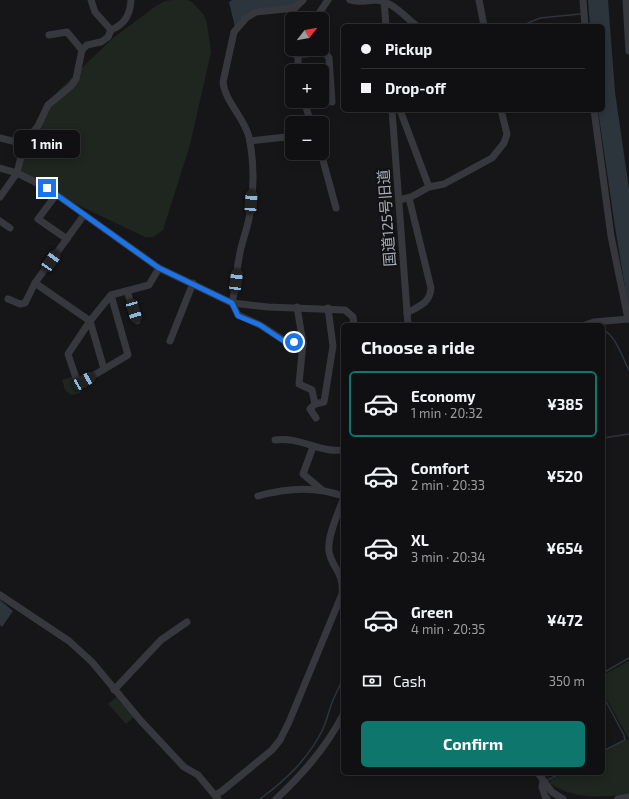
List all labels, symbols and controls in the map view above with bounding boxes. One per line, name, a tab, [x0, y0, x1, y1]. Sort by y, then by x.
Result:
north arrow	[285, 12, 329, 56]
map controls	[285, 12, 329, 160]
text: Pickup	[385, 40, 432, 58]
button: +	[285, 64, 329, 108]
text: Drop-off	[385, 79, 446, 97]
button: −	[285, 116, 329, 160]
callout: 1 min	[14, 130, 80, 158]
text: 1 min	[31, 136, 63, 152]
street label: 国道125号旧道	[374, 169, 398, 267]
route end	[38, 179, 56, 197]
car	[244, 190, 258, 214]
car	[39, 248, 63, 274]
car	[229, 268, 243, 294]
car	[125, 298, 143, 324]
route start	[285, 333, 303, 351]
text: Choose a ride	[361, 336, 475, 358]
car	[71, 370, 97, 392]
icon: car	[363, 386, 399, 422]
text: Economy	[411, 387, 476, 405]
text: ¥385	[547, 395, 583, 413]
text: 1 min · 20:32	[411, 405, 483, 421]
icon: car	[363, 458, 399, 494]
text: Comfort	[411, 459, 469, 477]
text: ¥520	[547, 467, 583, 485]
text: 2 min · 20:33	[411, 477, 485, 493]
icon: car	[363, 530, 399, 566]
text: XL	[411, 531, 429, 549]
text: ¥654	[546, 539, 583, 557]
text: 3 min · 20:34	[411, 549, 486, 565]
icon: car	[363, 602, 399, 638]
text: Green	[411, 603, 453, 621]
text: ¥472	[547, 611, 583, 629]
text: 4 min · 20:35	[411, 621, 485, 637]
icon: cash	[361, 670, 383, 692]
text: Cash	[393, 672, 426, 690]
text: 350 m	[549, 673, 585, 689]
button: Confirm	[361, 721, 585, 767]

